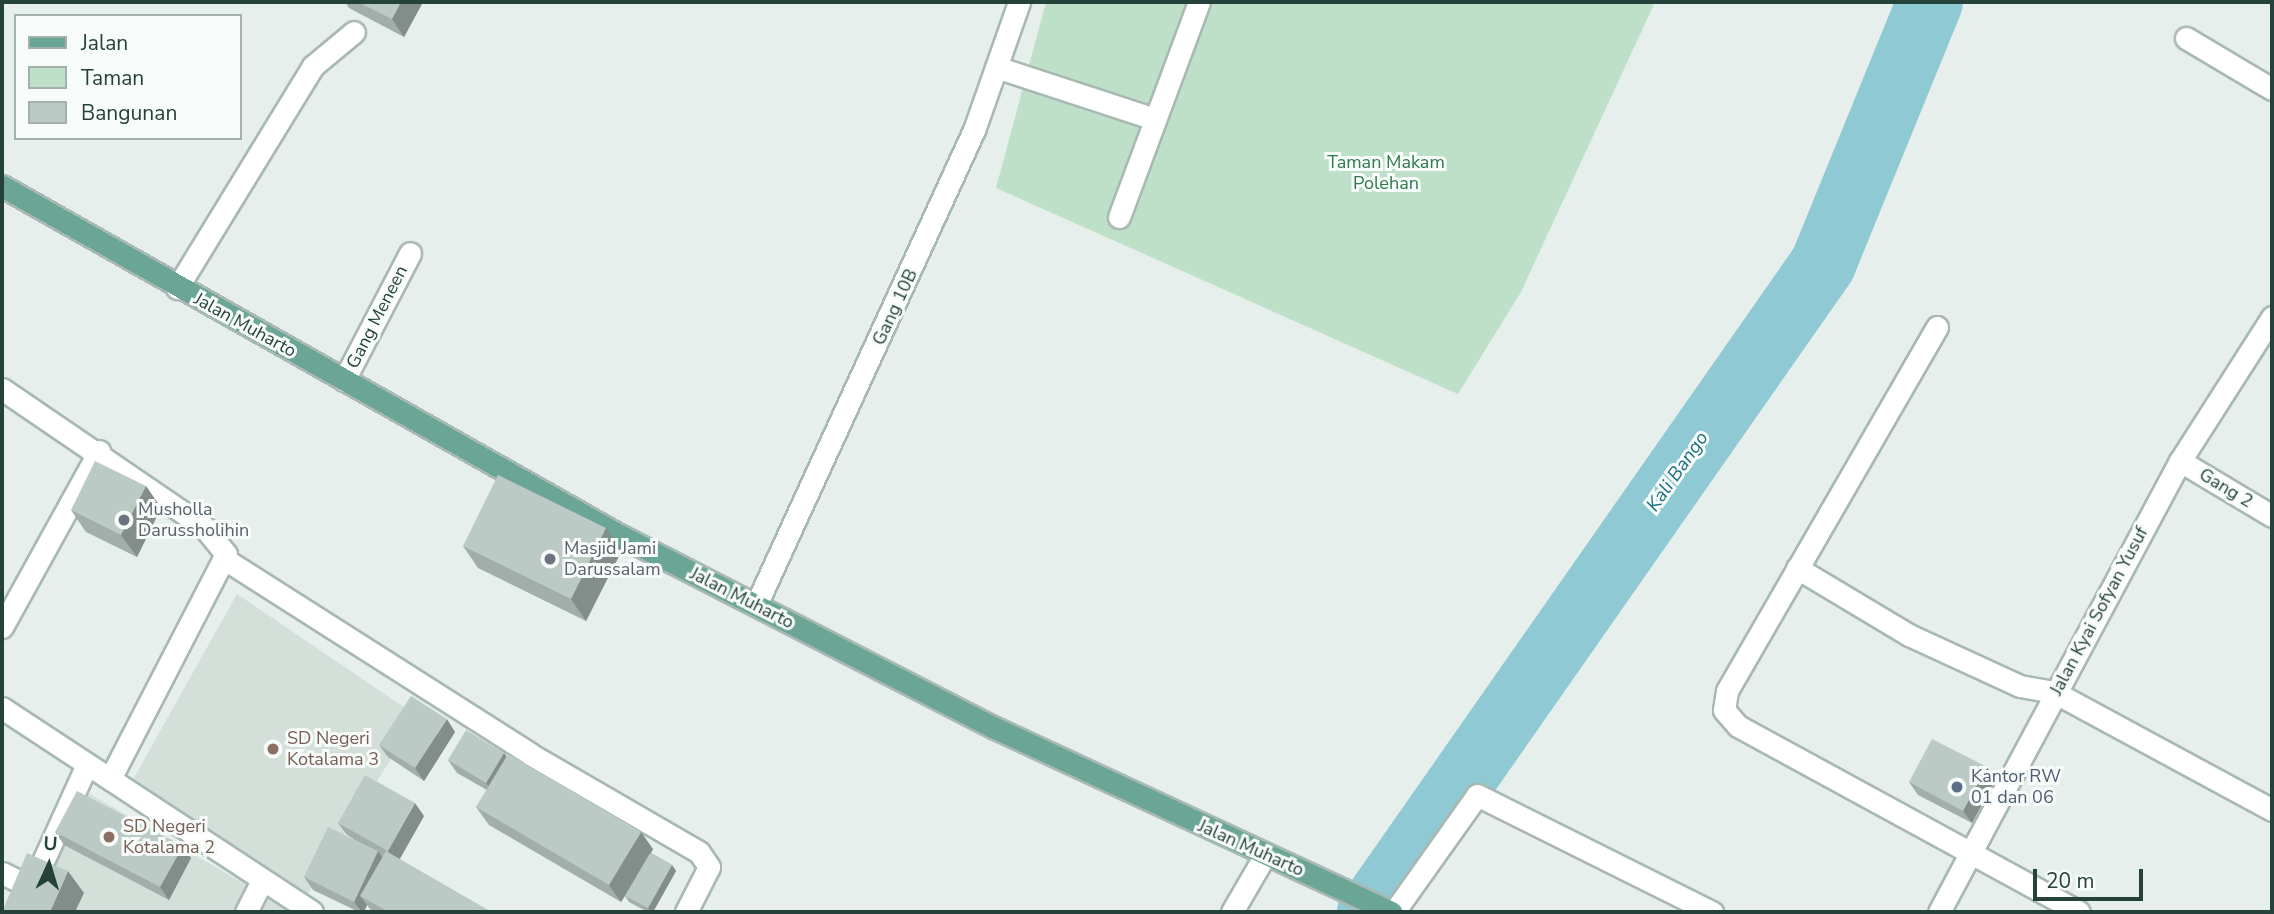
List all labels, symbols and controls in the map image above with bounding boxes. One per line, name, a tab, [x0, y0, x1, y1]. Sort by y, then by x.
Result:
legend	[14, 14, 242, 140]
text: Jalan	[81, 29, 128, 57]
text: Taman	[81, 64, 144, 92]
text: Bangunan	[81, 99, 177, 127]
park label: Taman Makam Polehan	[1327, 152, 1445, 194]
street label: Gang Meneen	[342, 262, 412, 372]
street label: Gang 10B	[868, 265, 922, 349]
street label: Jalan Muharto	[190, 288, 300, 362]
water label: Kali Bango	[1642, 428, 1714, 516]
street label: Gang 2	[2195, 464, 2257, 512]
place label: Musholla Darussholihin	[138, 499, 249, 542]
marker: Musholla Darussholihin	[116, 512, 132, 528]
street label: Jalan Kyai Sofyan Yusuf	[2045, 523, 2153, 699]
place label: Masjid Jami Darussalam	[564, 538, 661, 580]
marker: Masjid Jami Darussalam	[542, 551, 558, 567]
street label: Jalan Muharto	[687, 563, 797, 633]
place label: SD Negeri Kotalama 3	[287, 728, 379, 770]
marker: SD Negeri Kotalama 3	[265, 741, 281, 757]
place label: Kantor RW 01 dan 06	[1971, 766, 2061, 808]
marker: Kantor RW 01 dan 06	[1949, 779, 1965, 795]
street label: Jalan Muharto	[1195, 815, 1307, 881]
place label: SD Negeri Kotalama 2	[123, 816, 215, 858]
marker: SD Negeri Kotalama 2	[101, 829, 117, 845]
north arrow	[14, 830, 84, 900]
text: U	[43, 831, 58, 858]
scale bar	[2036, 855, 2146, 899]
text: 20 m	[2046, 867, 2095, 895]

